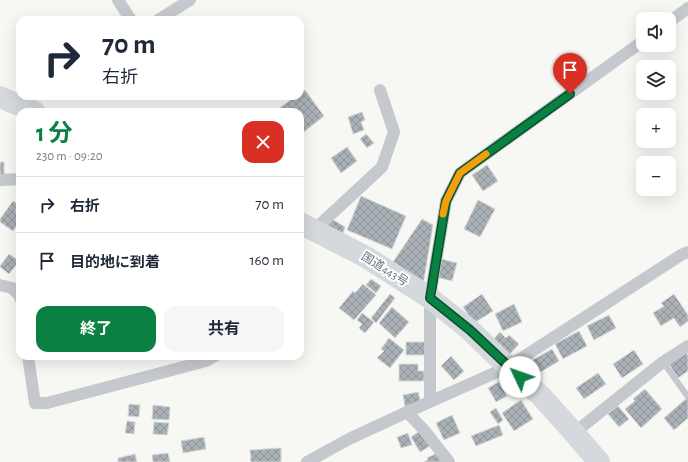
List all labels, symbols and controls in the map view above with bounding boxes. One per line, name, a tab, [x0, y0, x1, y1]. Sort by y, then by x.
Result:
map controls	[636, 12, 676, 196]
button: sound	[636, 12, 676, 52]
text: 70 m	[102, 31, 156, 59]
icon: right	[36, 32, 88, 84]
pin	[553, 53, 587, 94]
icon: arrive	[559, 59, 581, 81]
button: layers	[636, 60, 676, 100]
text: 右折	[102, 69, 138, 87]
button: +	[636, 108, 676, 148]
button: close	[242, 121, 284, 163]
text: 1 分	[36, 122, 72, 146]
text: 230 m · 09:20	[36, 150, 103, 163]
button: −	[636, 156, 676, 196]
icon: right	[36, 194, 58, 216]
text: 70 m	[255, 197, 284, 212]
text: 右折	[70, 199, 100, 214]
street label: 国道443号	[360, 249, 411, 288]
icon: arrive	[36, 250, 58, 272]
text: 160 m	[249, 253, 284, 268]
text: 目的地に到着	[70, 255, 160, 270]
button: 終了	[36, 306, 156, 352]
button: 共有	[164, 306, 284, 352]
position arrow	[499, 356, 541, 398]

